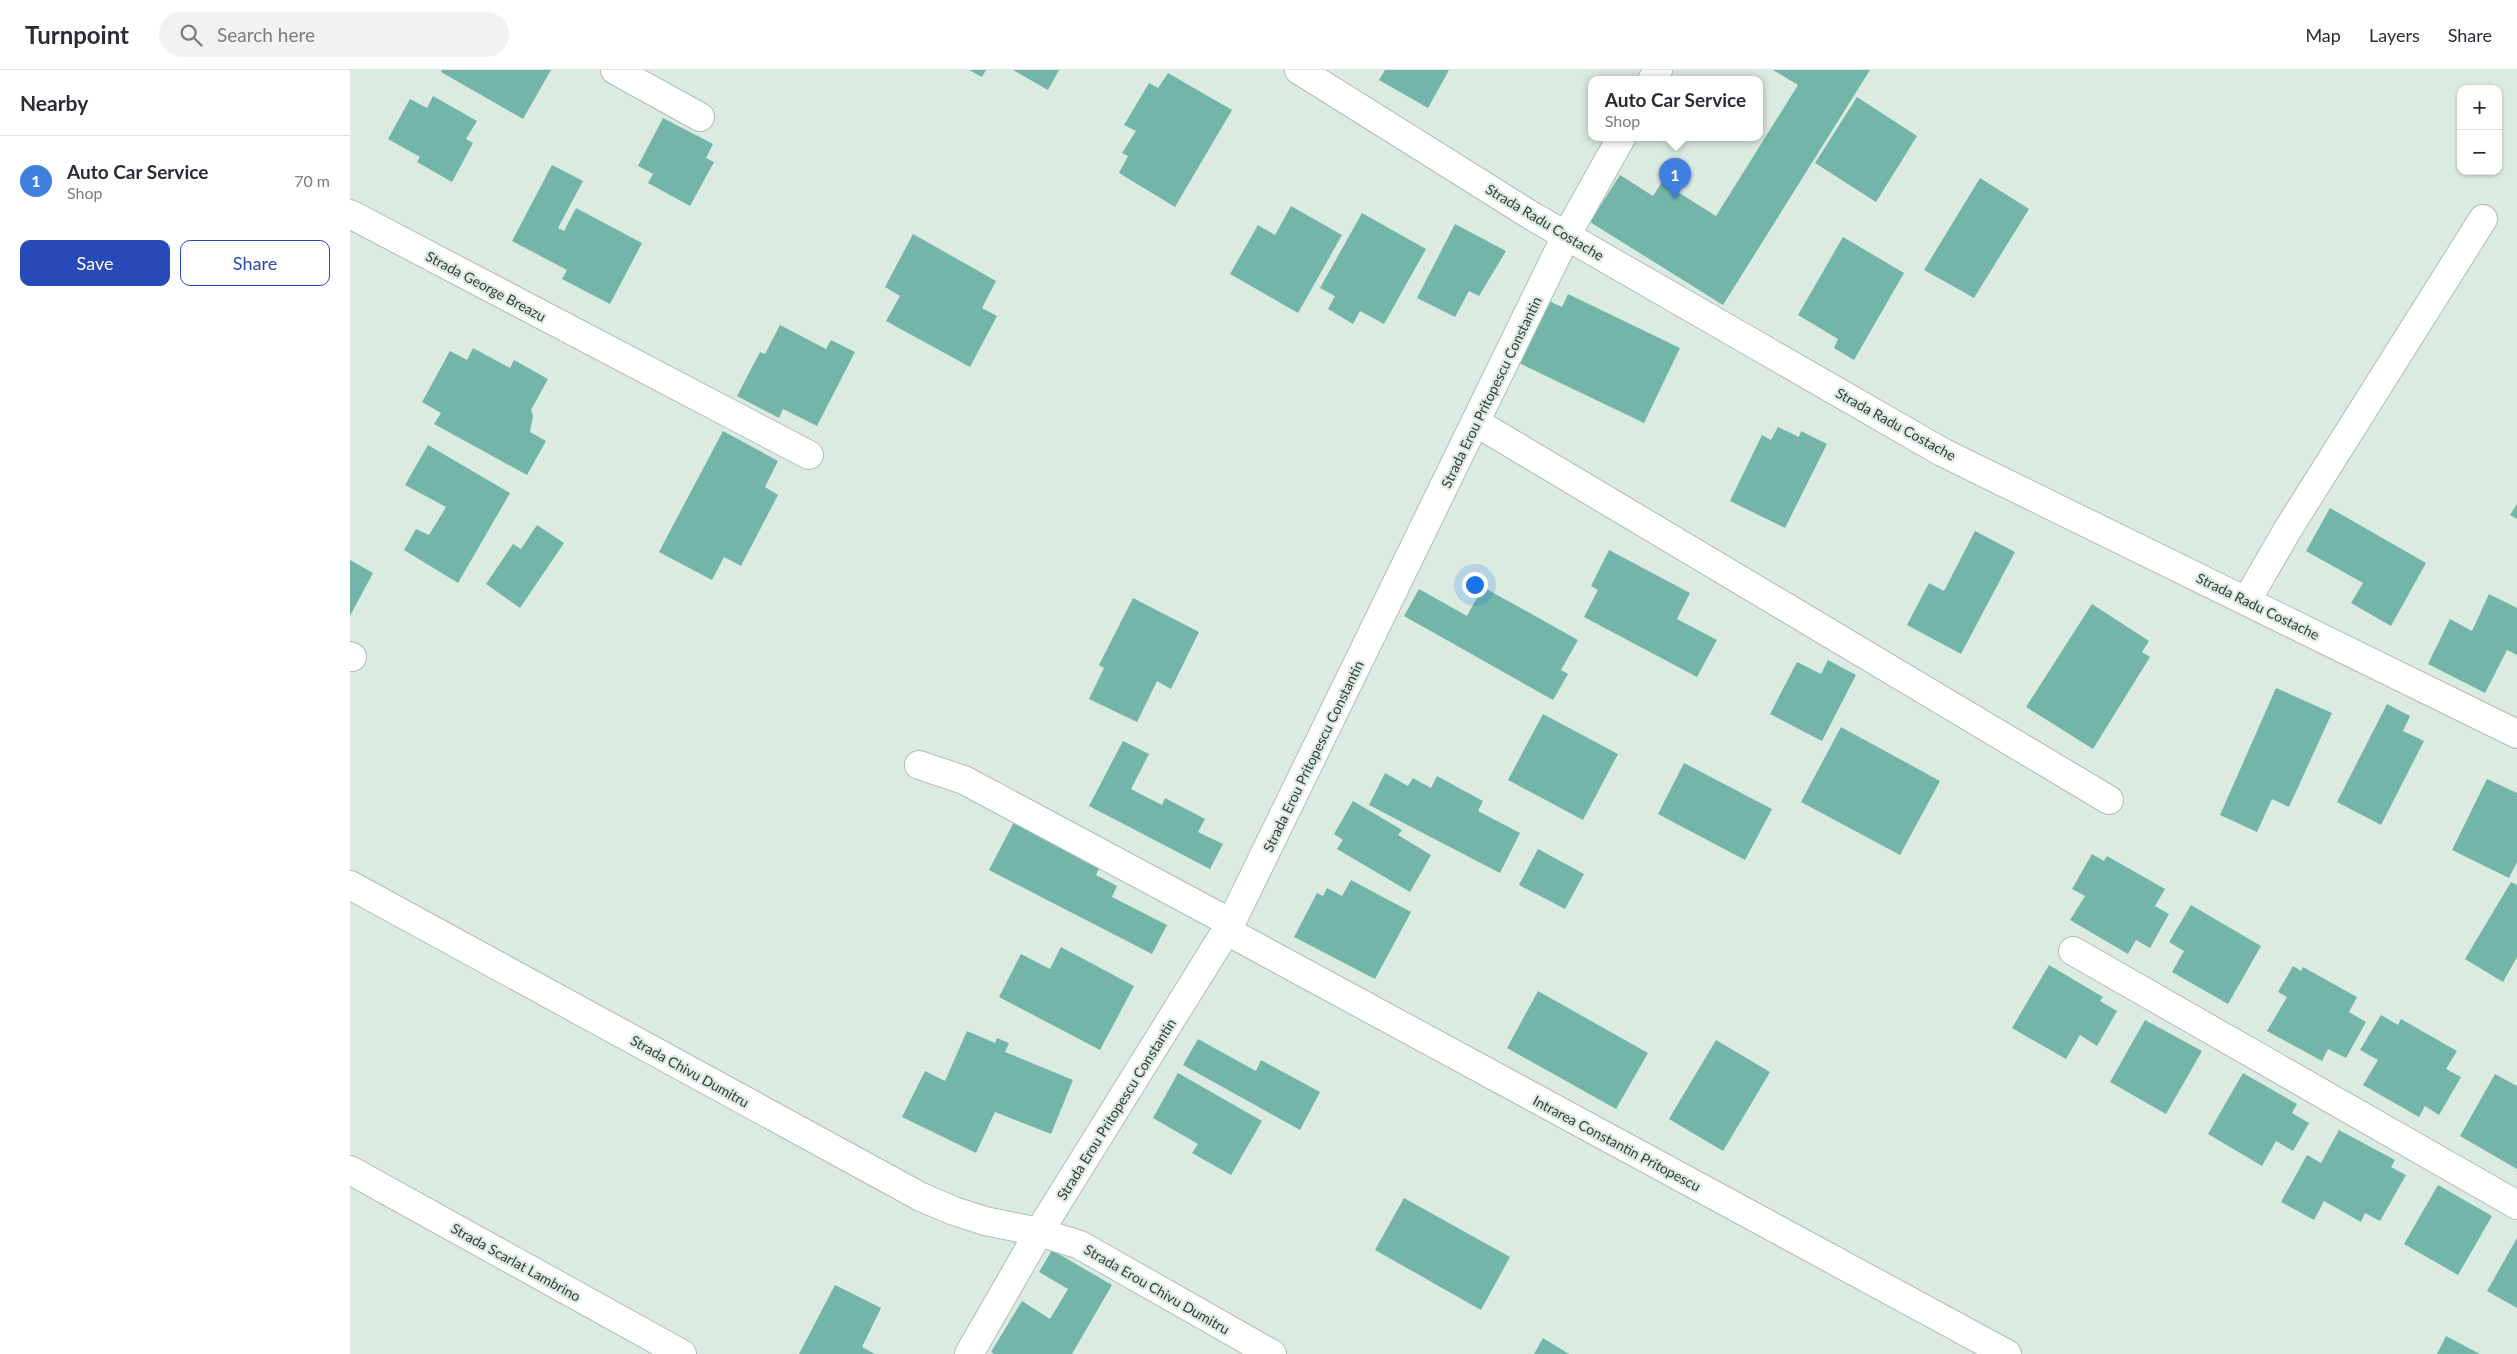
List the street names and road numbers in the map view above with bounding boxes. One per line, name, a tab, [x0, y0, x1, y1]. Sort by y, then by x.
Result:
street label: Strada Radu Costache	[1483, 180, 1607, 264]
street label: Strada George Breazu	[423, 247, 549, 325]
street label: Strada Erou Pritopescu Constantin	[1437, 294, 1545, 490]
street label: Strada Radu Costache	[1833, 384, 1959, 464]
street label: Strada Radu Costache	[2194, 569, 2322, 643]
street label: Strada Erou Pritopescu Constantin	[1259, 658, 1367, 854]
street label: Strada Erou Pritopescu Constantin	[1053, 1015, 1179, 1203]
street label: Strada Chivu Dumitru	[628, 1031, 752, 1111]
street label: Intrarea Constantin Pritopescu	[1530, 1092, 1704, 1194]
street label: Strada Scarlat Lambrino	[448, 1219, 584, 1305]
street label: Strada Erou Chivu Dumitru	[1081, 1240, 1233, 1338]

